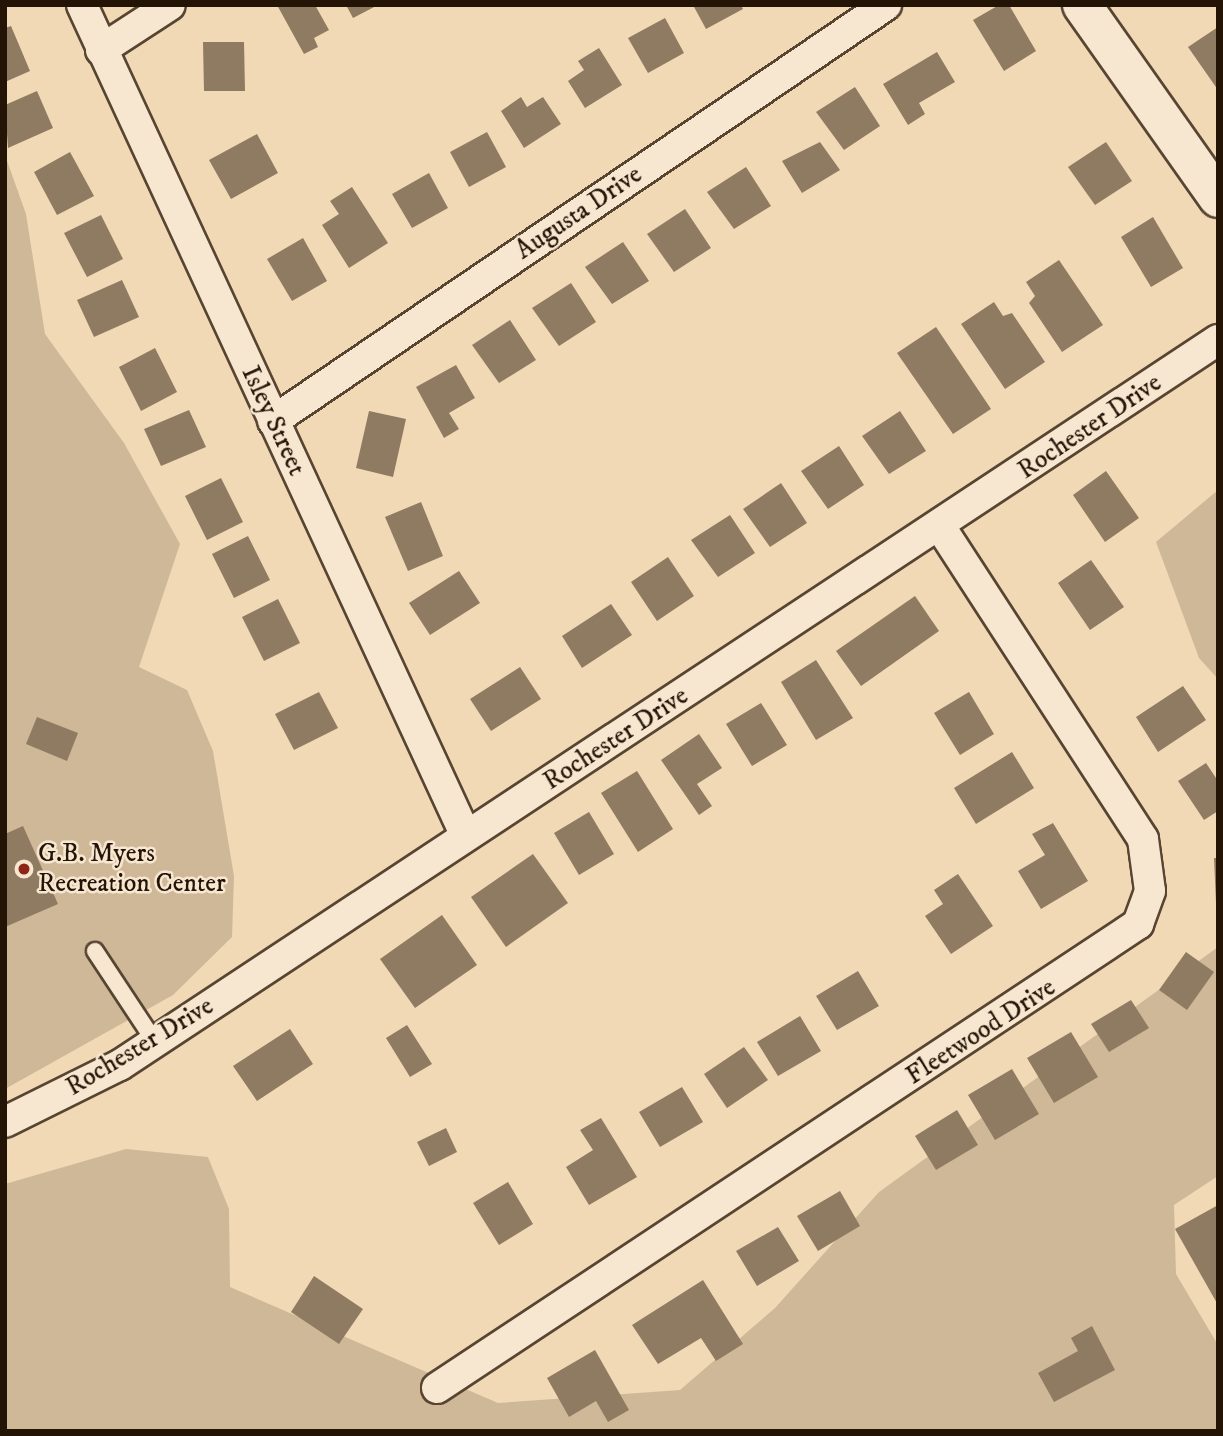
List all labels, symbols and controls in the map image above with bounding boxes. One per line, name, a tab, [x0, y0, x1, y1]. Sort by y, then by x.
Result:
street label: Augusta Drive	[510, 159, 648, 267]
street label: Isley Street	[234, 361, 312, 481]
street label: Rochester Drive	[1012, 368, 1168, 486]
street label: Rochester Drive	[538, 681, 694, 797]
place label: G.B. Myers Recreation Center	[38, 838, 226, 900]
marker: G.B. Myers Recreation Center	[16, 861, 32, 877]
street label: Fleetwood Drive	[900, 972, 1062, 1092]
street label: Rochester Drive	[61, 991, 219, 1103]

